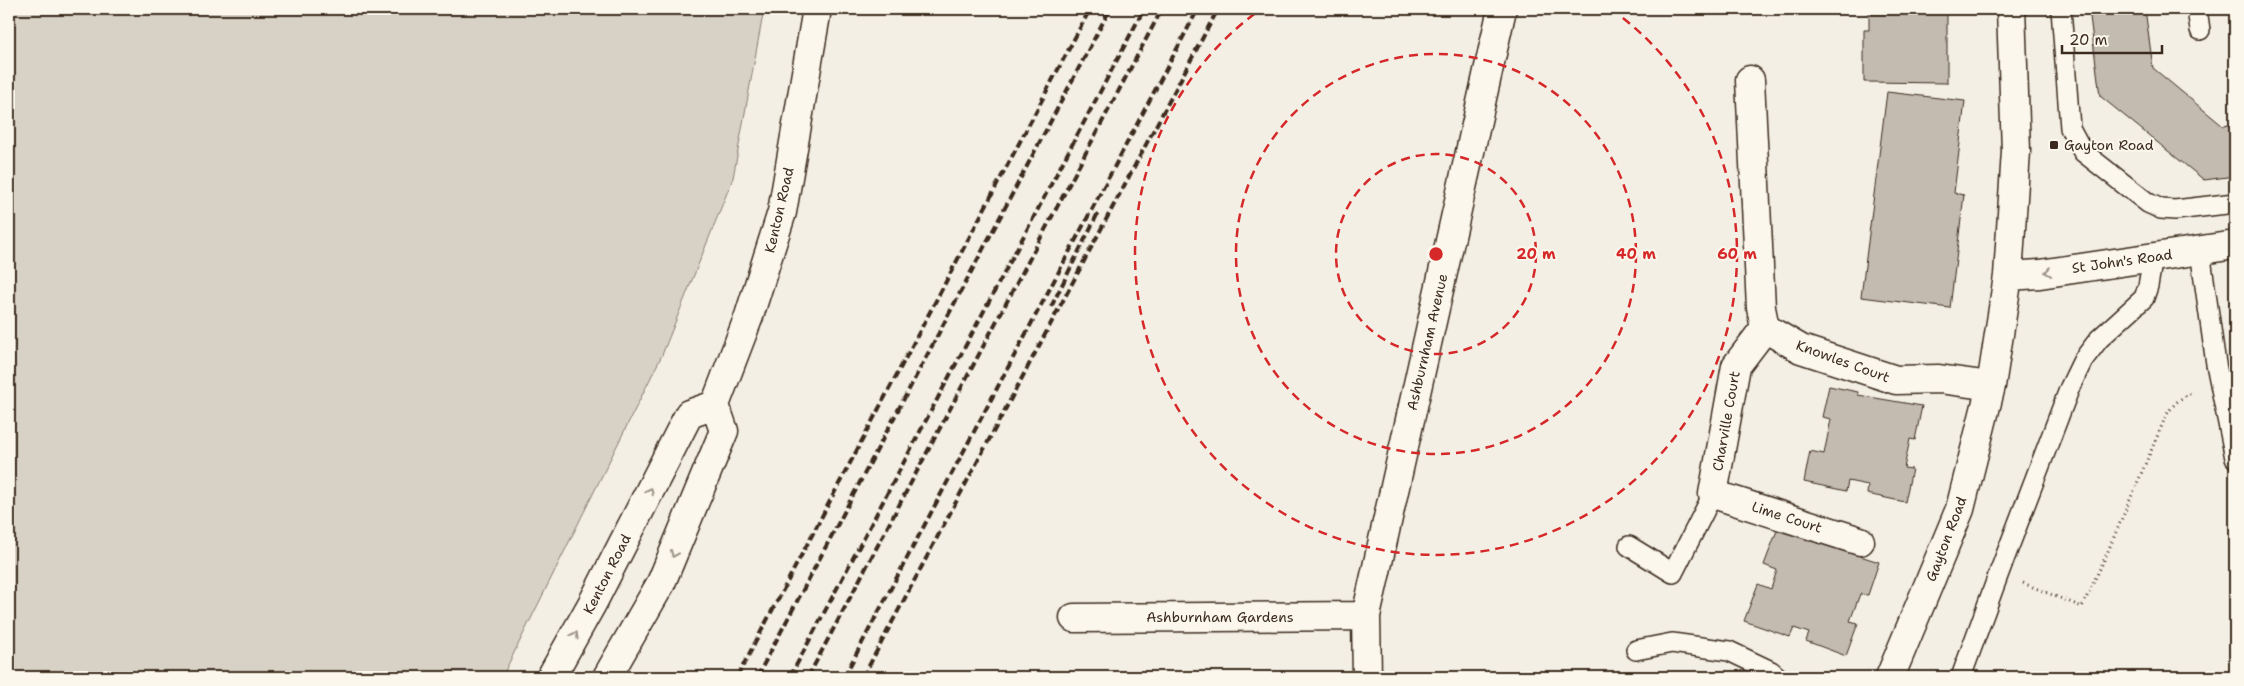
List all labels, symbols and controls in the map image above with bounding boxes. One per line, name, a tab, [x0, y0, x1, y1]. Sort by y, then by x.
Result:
scale bar	[2062, 22, 2162, 54]
text: 20 m	[2069, 30, 2108, 50]
place label: Gayton Road	[2064, 136, 2154, 154]
marker: Gayton Road	[2048, 139, 2060, 151]
street label: Kenton Road	[760, 165, 798, 255]
text: 20 m	[1516, 244, 1556, 264]
text: 40 m	[1616, 244, 1656, 264]
text: 60 m	[1717, 244, 1757, 264]
centre of rings	[1427, 245, 1445, 263]
street label: St John's Road	[2071, 245, 2173, 277]
one-way arrow	[2044, 267, 2053, 277]
street label: Ashburnham Avenue	[1403, 272, 1452, 412]
street label: Knowles Court	[1794, 336, 1892, 386]
street label: Charville Court	[1708, 370, 1744, 472]
one-way arrow	[644, 487, 654, 496]
street label: Gayton Road	[1922, 494, 1970, 584]
street label: Lime Court	[1750, 497, 1824, 537]
street label: Kenton Road	[579, 531, 635, 617]
one-way arrow	[669, 549, 680, 558]
street label: Ashburnham Gardens	[1146, 608, 1294, 626]
one-way arrow	[569, 631, 579, 640]

